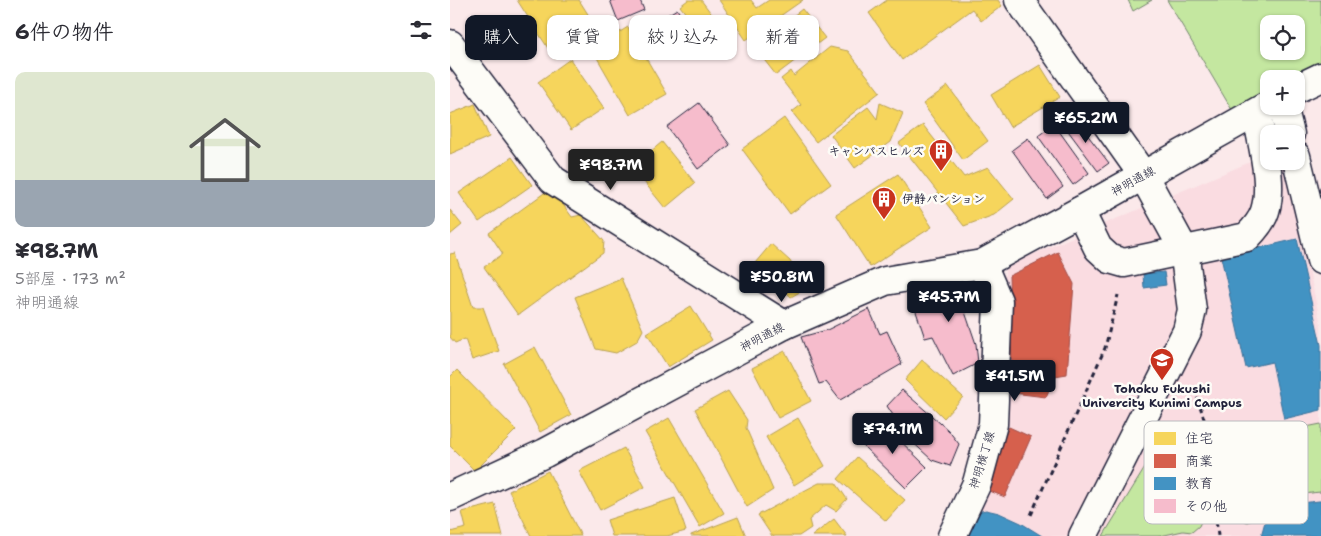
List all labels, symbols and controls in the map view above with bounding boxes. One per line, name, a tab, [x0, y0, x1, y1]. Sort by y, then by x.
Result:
chip: 購入	[465, 15, 537, 60]
chip: 賃貸	[547, 15, 619, 60]
chip: 絞り込み	[629, 15, 737, 60]
chip: 新着	[747, 15, 819, 60]
map controls	[1260, 15, 1305, 170]
button: locate	[1260, 15, 1305, 60]
icon: filters	[407, 16, 435, 44]
text: 6件の物件	[15, 18, 114, 46]
button: +	[1260, 70, 1305, 115]
pin: ¥65.2M	[1045, 102, 1127, 144]
icon: home	[180, 105, 270, 195]
text: ¥65.2M	[1054, 107, 1118, 128]
button: −	[1260, 125, 1305, 170]
building icon: キャンパスヒルズ	[928, 138, 954, 172]
place label: キャンパスヒルズ	[828, 143, 924, 159]
pin: ¥98.7M	[570, 148, 652, 191]
text: ¥98.7M	[579, 154, 643, 175]
street label: 神明通線	[1108, 162, 1158, 200]
building icon: 伊静パンション	[871, 186, 897, 220]
place label: 伊静パンション	[902, 191, 985, 207]
text: ¥98.7M	[15, 237, 98, 265]
pin: ¥50.8M	[741, 260, 823, 303]
text: ¥50.8M	[750, 266, 814, 287]
text: 5部屋 · 173 m²	[15, 268, 126, 289]
pin: ¥45.7M	[908, 280, 990, 323]
text: ¥45.7M	[918, 286, 980, 307]
text: 神明通線	[15, 292, 79, 313]
street label: 神明通線	[737, 319, 787, 355]
school or university icon: Tohoku Fukushi Univercity Kunimi Campus	[1149, 347, 1175, 381]
pin: ¥41.5M	[974, 360, 1056, 402]
text: ¥41.5M	[986, 365, 1044, 386]
place label: Tohoku Fukushi Univercity Kunimi Campus	[1082, 381, 1242, 411]
pin: ¥74.1M	[852, 412, 934, 455]
text: ¥74.1M	[863, 418, 923, 439]
legend	[1144, 421, 1308, 524]
street label: 神明横丁線	[966, 429, 998, 491]
text: 住宅	[1185, 429, 1213, 447]
text: 商業	[1185, 452, 1213, 470]
text: 教育	[1185, 474, 1213, 492]
text: その他	[1185, 497, 1227, 515]

